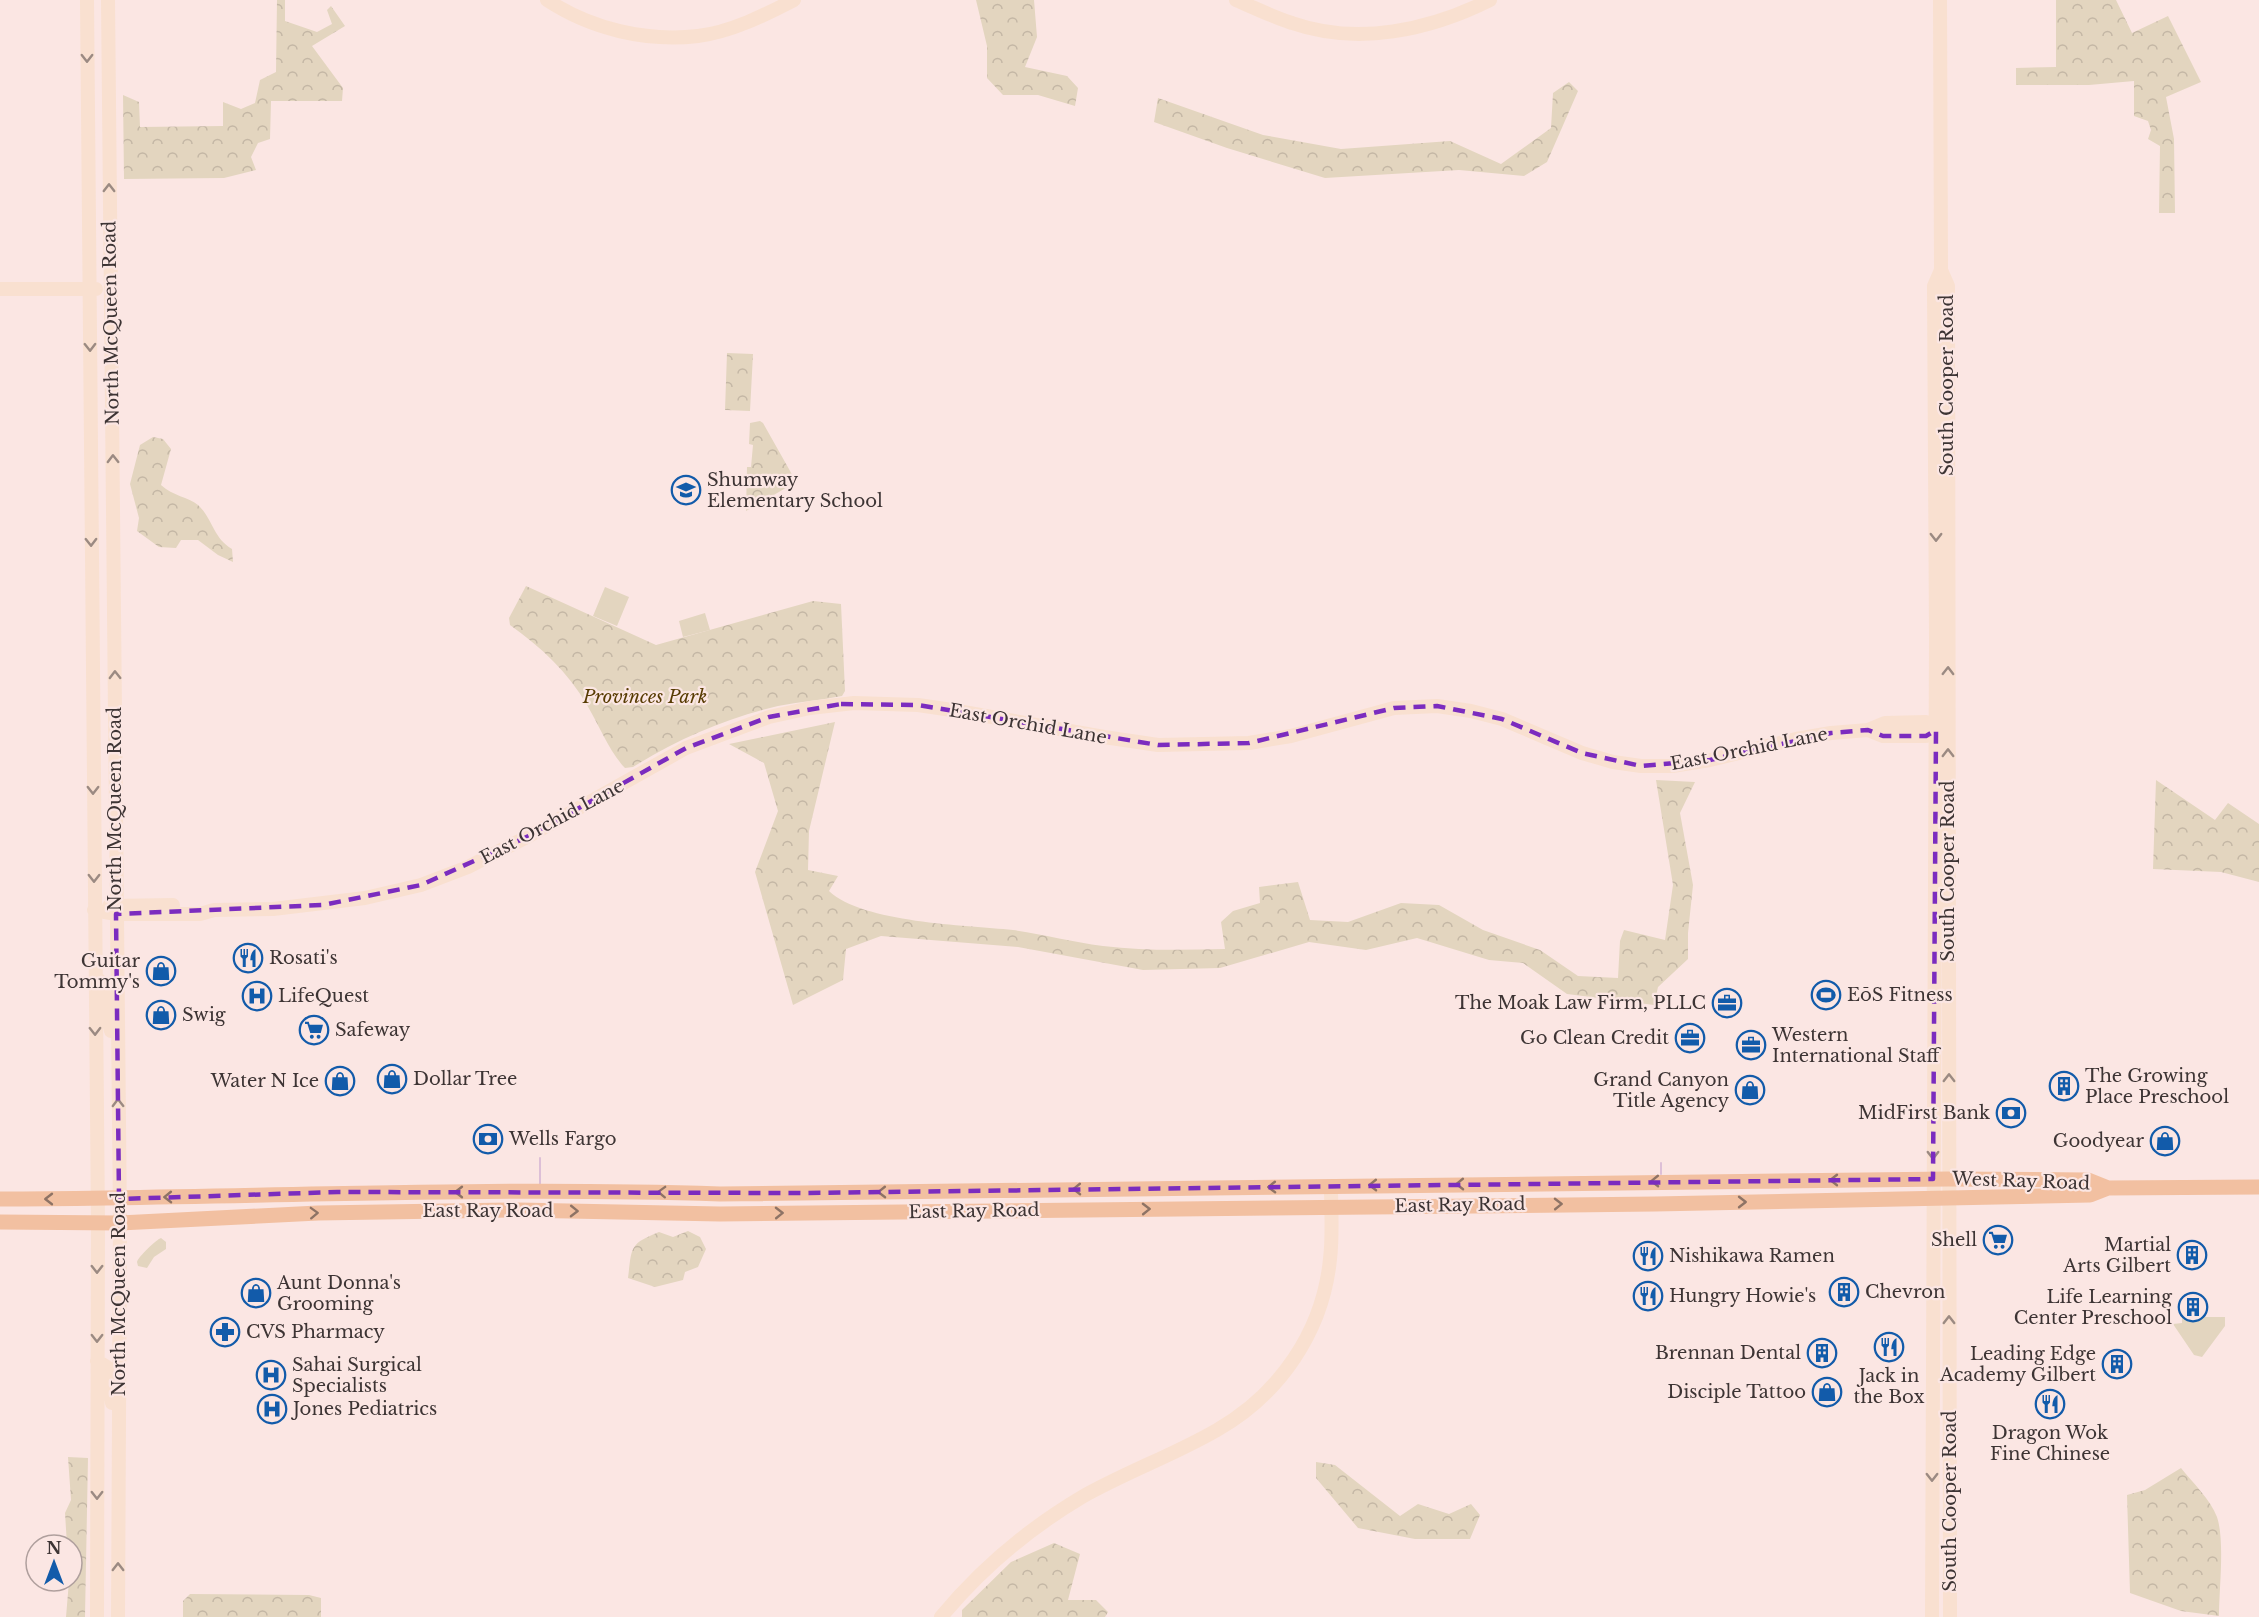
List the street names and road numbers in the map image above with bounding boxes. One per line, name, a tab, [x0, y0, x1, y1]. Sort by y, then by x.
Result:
street label: North McQueen Road	[98, 221, 124, 425]
street label: South Cooper Road	[1936, 294, 1958, 476]
street label: East Orchid Lane	[947, 699, 1109, 749]
street label: North McQueen Road	[104, 707, 126, 911]
street label: East Orchid Lane	[1668, 723, 1830, 775]
street label: East Orchid Lane	[476, 775, 628, 869]
street label: South Cooper Road	[1937, 780, 1959, 962]
street label: West Ray Road	[1951, 1168, 2090, 1194]
street label: North McQueen Road	[108, 1192, 130, 1396]
street label: East Ray Road	[1394, 1193, 1526, 1217]
street label: East Ray Road	[908, 1199, 1040, 1223]
street label: East Ray Road	[423, 1200, 554, 1222]
street label: South Cooper Road	[1939, 1410, 1961, 1592]

